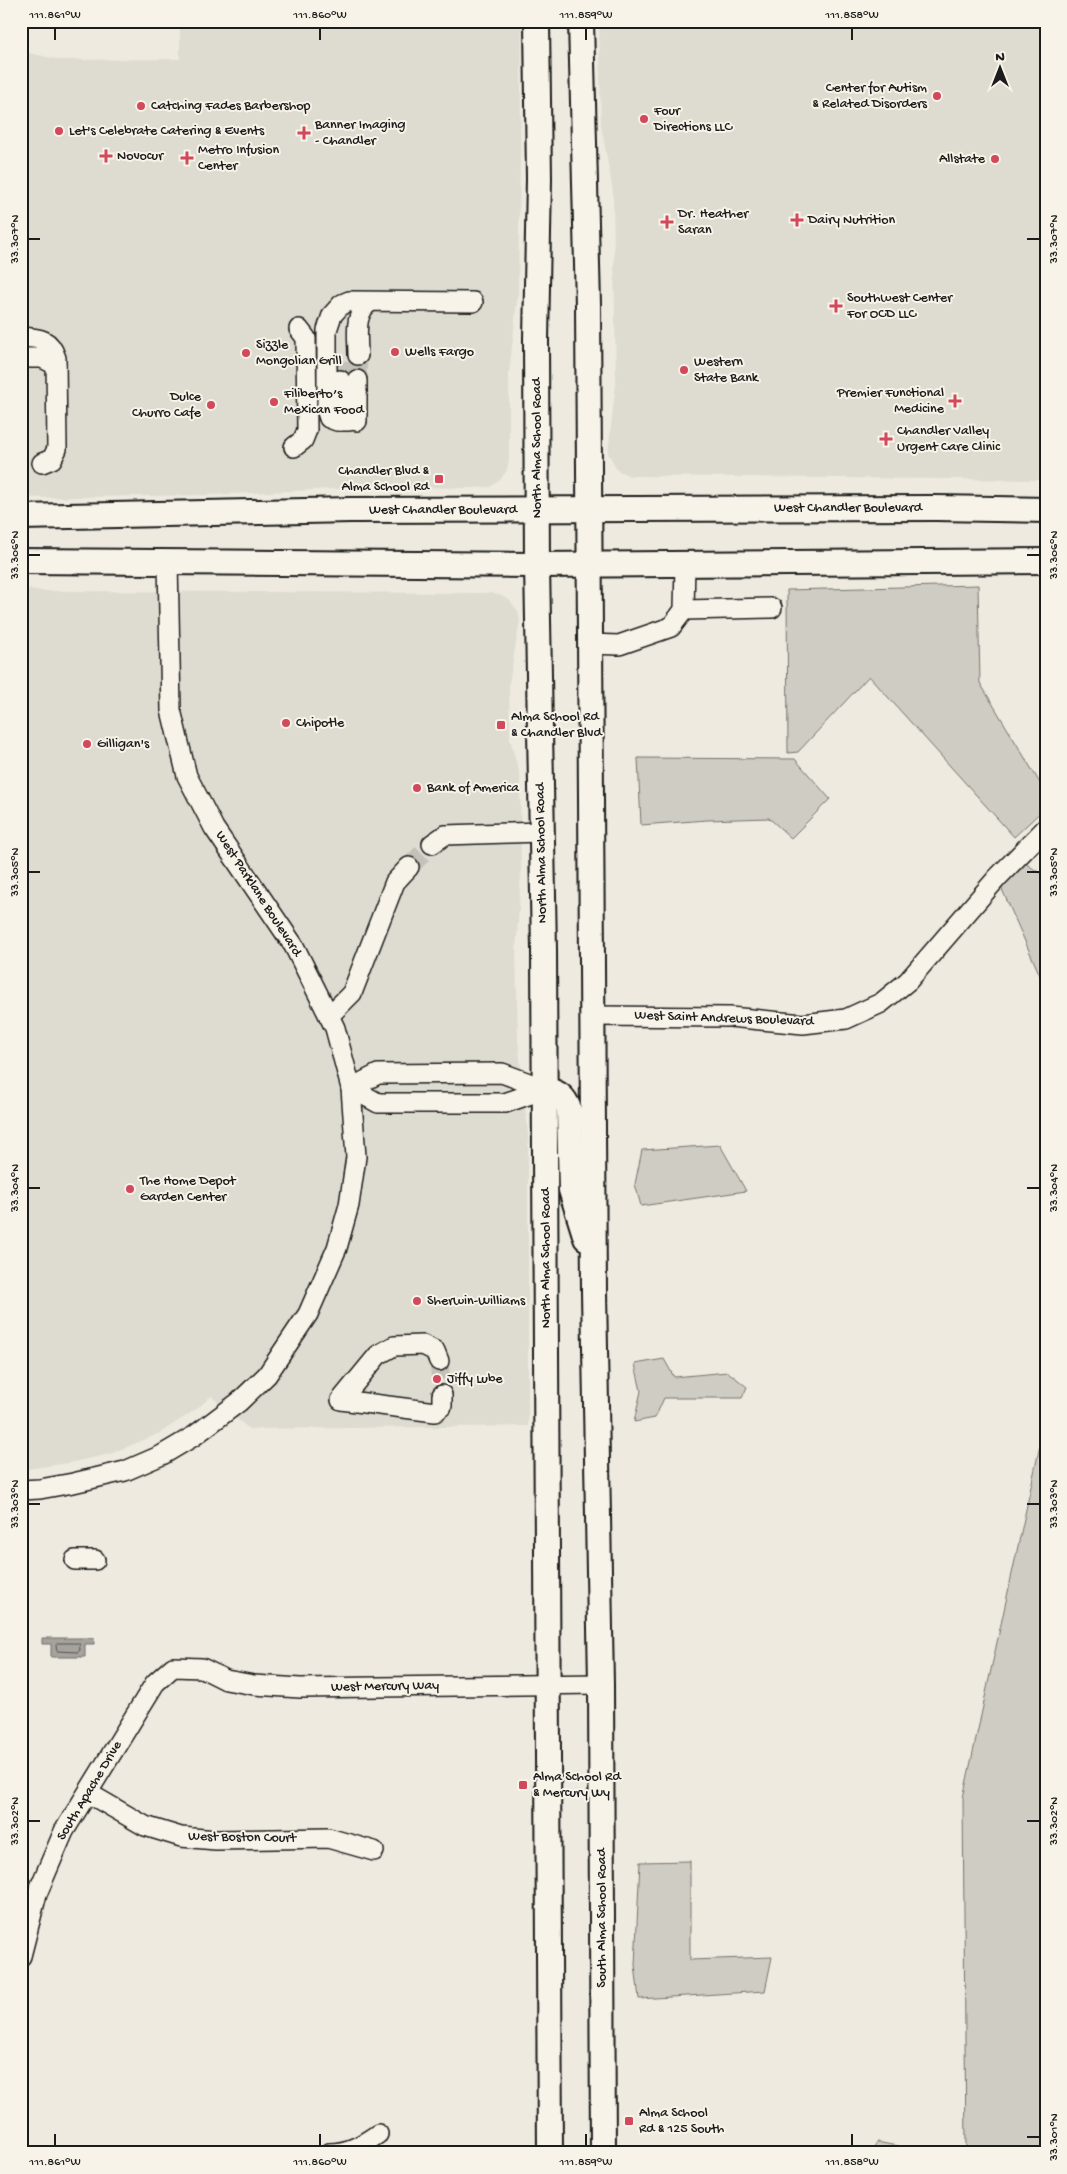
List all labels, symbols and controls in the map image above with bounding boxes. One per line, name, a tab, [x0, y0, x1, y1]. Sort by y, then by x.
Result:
text: 111.861°W	[28, 9, 81, 23]
text: 111.860°W	[292, 9, 347, 23]
text: 111.859°W	[559, 9, 612, 23]
text: 111.858°W	[824, 9, 879, 23]
north arrow	[974, 42, 1024, 92]
text: N	[995, 49, 1005, 66]
place label: Center for Autism & Related Disorders	[812, 80, 928, 113]
marker: Center for Autism & Related Disorders	[931, 90, 943, 102]
place label: Catching Fades Barbershop	[151, 98, 311, 115]
marker: Catching Fades Barbershop	[135, 100, 147, 112]
place label: Four Directions LLC	[653, 103, 733, 136]
marker: Four Directions LLC	[638, 113, 650, 125]
place label: Banner Imaging - Chandler	[314, 117, 405, 150]
place label: Let's Celebrate Catering & Events	[69, 123, 265, 140]
marker: Let's Celebrate Catering & Events	[53, 125, 65, 137]
marker: Banner Imaging - Chandler	[297, 126, 311, 140]
place label: Metro Infusion Center	[198, 142, 280, 175]
place label: Novocur	[117, 148, 164, 165]
marker: Novocur	[99, 149, 113, 163]
marker: Metro Infusion Center	[180, 151, 194, 165]
place label: Allstate	[939, 151, 986, 168]
marker: Allstate	[989, 153, 1001, 165]
place label: Dr. Heather Saran	[677, 206, 749, 239]
place label: Dairy Nutrition	[807, 212, 896, 229]
marker: Dairy Nutrition	[790, 213, 804, 227]
text: 33.307°N	[9, 214, 23, 264]
text: 33.307°N	[1048, 214, 1062, 264]
marker: Dr. Heather Saran	[660, 215, 674, 229]
place label: Southwest Center For OCD LLC	[846, 290, 953, 323]
marker: Southwest Center For OCD LLC	[829, 299, 843, 313]
place label: Sizzle Mongolian Grill	[256, 337, 342, 370]
place label: Wells Fargo	[405, 344, 474, 361]
marker: Wells Fargo	[389, 346, 401, 358]
marker: Sizzle Mongolian Grill	[240, 347, 252, 359]
place label: Western State Bank	[694, 354, 760, 387]
marker: Western State Bank	[678, 364, 690, 376]
street label: North Alma School Road	[529, 376, 546, 518]
place label: Premier Functional Medicine	[836, 385, 945, 418]
place label: Filiberto’s Mexican Food	[283, 386, 366, 419]
place label: Dulce Churro Cafe	[132, 389, 202, 422]
marker: Premier Functional Medicine	[948, 394, 962, 408]
marker: Filiberto’s Mexican Food	[268, 396, 280, 408]
marker: Dulce Churro Cafe	[205, 399, 217, 411]
place label: Chandler Valley Urgent Care Clinic	[897, 423, 1001, 456]
marker: Chandler Valley Urgent Care Clinic	[879, 432, 893, 446]
place label: Chandler Blvd & Alma School Rd	[338, 463, 431, 496]
marker: Chandler Blvd & Alma School Rd	[433, 473, 445, 485]
street label: West Chandler Boulevard	[774, 500, 924, 517]
street label: West Chandler Boulevard	[369, 502, 519, 519]
text: 33.306°N	[9, 531, 23, 580]
text: 33.306°N	[1048, 531, 1062, 580]
place label: Alma School Rd & Chandler Blvd	[511, 709, 603, 742]
place label: Chipotle	[296, 715, 345, 732]
marker: Chipotle	[280, 717, 292, 729]
marker: Alma School Rd & Chandler Blvd	[495, 719, 507, 731]
place label: Gilligan's	[97, 736, 150, 753]
marker: Gilligan's	[81, 738, 93, 750]
place label: Bank of America	[426, 780, 520, 797]
street label: North Alma School Road	[532, 781, 552, 923]
marker: Bank of America	[411, 782, 423, 794]
street label: West Parklane Boulevard	[211, 828, 306, 962]
text: 33.305°N	[9, 847, 23, 897]
text: 33.305°N	[1048, 847, 1062, 897]
street label: West Saint Andrews Boulevard	[634, 1007, 816, 1031]
text: 33.304°N	[9, 1164, 23, 1213]
text: 33.304°N	[1048, 1164, 1062, 1213]
place label: The Home Depot Garden Center	[139, 1173, 237, 1206]
marker: The Home Depot Garden Center	[124, 1183, 136, 1195]
street label: North Alma School Road	[538, 1186, 555, 1328]
place label: Sherwin-Williams	[427, 1293, 526, 1310]
marker: Sherwin-Williams	[411, 1295, 423, 1307]
place label: Jiffy Lube	[447, 1371, 503, 1388]
marker: Jiffy Lube	[431, 1373, 443, 1385]
text: 33.303°N	[9, 1479, 23, 1529]
text: 33.303°N	[1048, 1479, 1062, 1529]
street label: West Mercury Way	[331, 1678, 439, 1696]
street label: South Apache Drive	[54, 1737, 127, 1844]
place label: Alma School Rd & Mercury Wy	[533, 1769, 622, 1802]
marker: Alma School Rd & Mercury Wy	[517, 1779, 529, 1791]
text: 33.302°N	[9, 1797, 23, 1846]
text: 33.302°N	[1048, 1797, 1062, 1846]
street label: West Boston Court	[188, 1829, 297, 1847]
street label: South Alma School Road	[594, 1846, 611, 1988]
place label: Alma School Rd & 125 South	[639, 2105, 725, 2138]
text: 33.301°N	[1048, 2113, 1062, 2162]
marker: Alma School Rd & 125 South	[623, 2115, 635, 2127]
text: 111.861°W	[28, 2156, 81, 2170]
text: 111.860°W	[292, 2156, 347, 2170]
text: 111.859°W	[559, 2156, 612, 2170]
text: 111.858°W	[824, 2156, 879, 2170]

